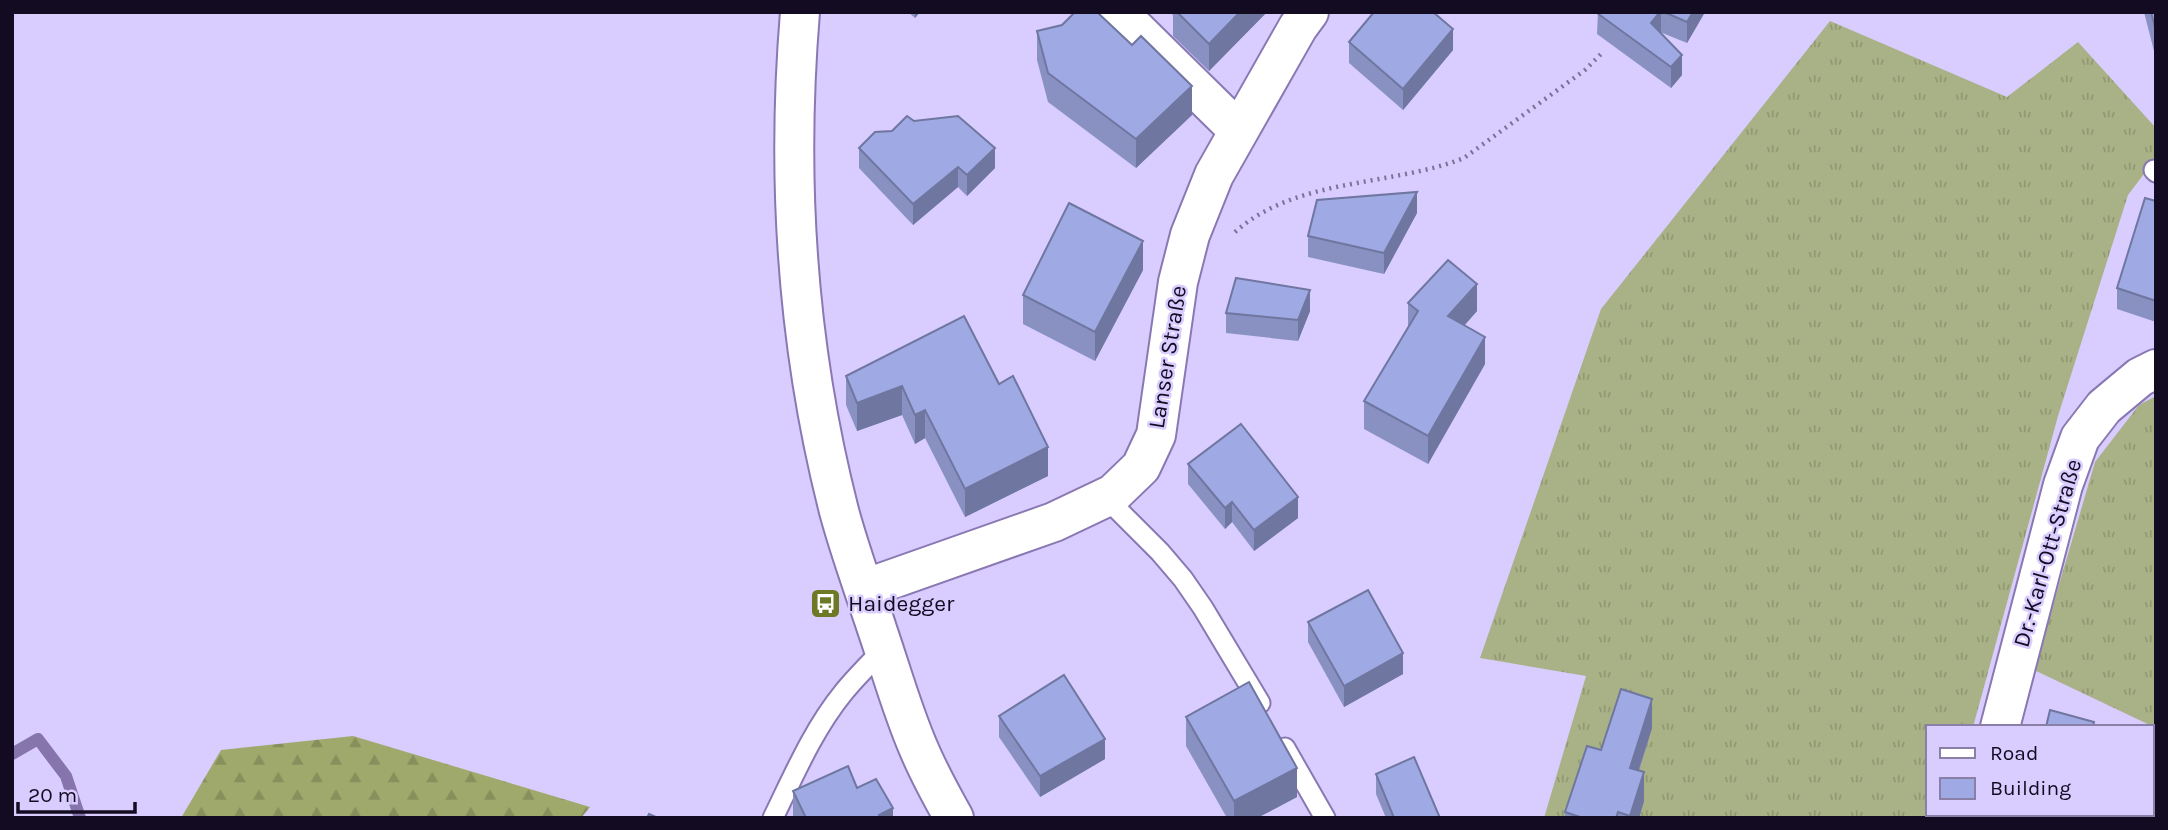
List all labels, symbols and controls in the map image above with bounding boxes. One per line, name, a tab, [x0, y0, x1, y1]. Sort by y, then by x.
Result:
street label: Lanser Straße	[1143, 284, 1192, 431]
street label: Dr.-Karl-Ott-Straße	[2008, 456, 2087, 650]
bus stop icon: Haidegger	[808, 586, 842, 620]
place label: Haidegger	[848, 590, 955, 617]
legend	[1926, 725, 2154, 816]
text: Road	[1990, 741, 2038, 765]
scale bar	[18, 770, 135, 814]
text: Building	[1990, 776, 2071, 800]
text: 20 m	[28, 783, 77, 807]

